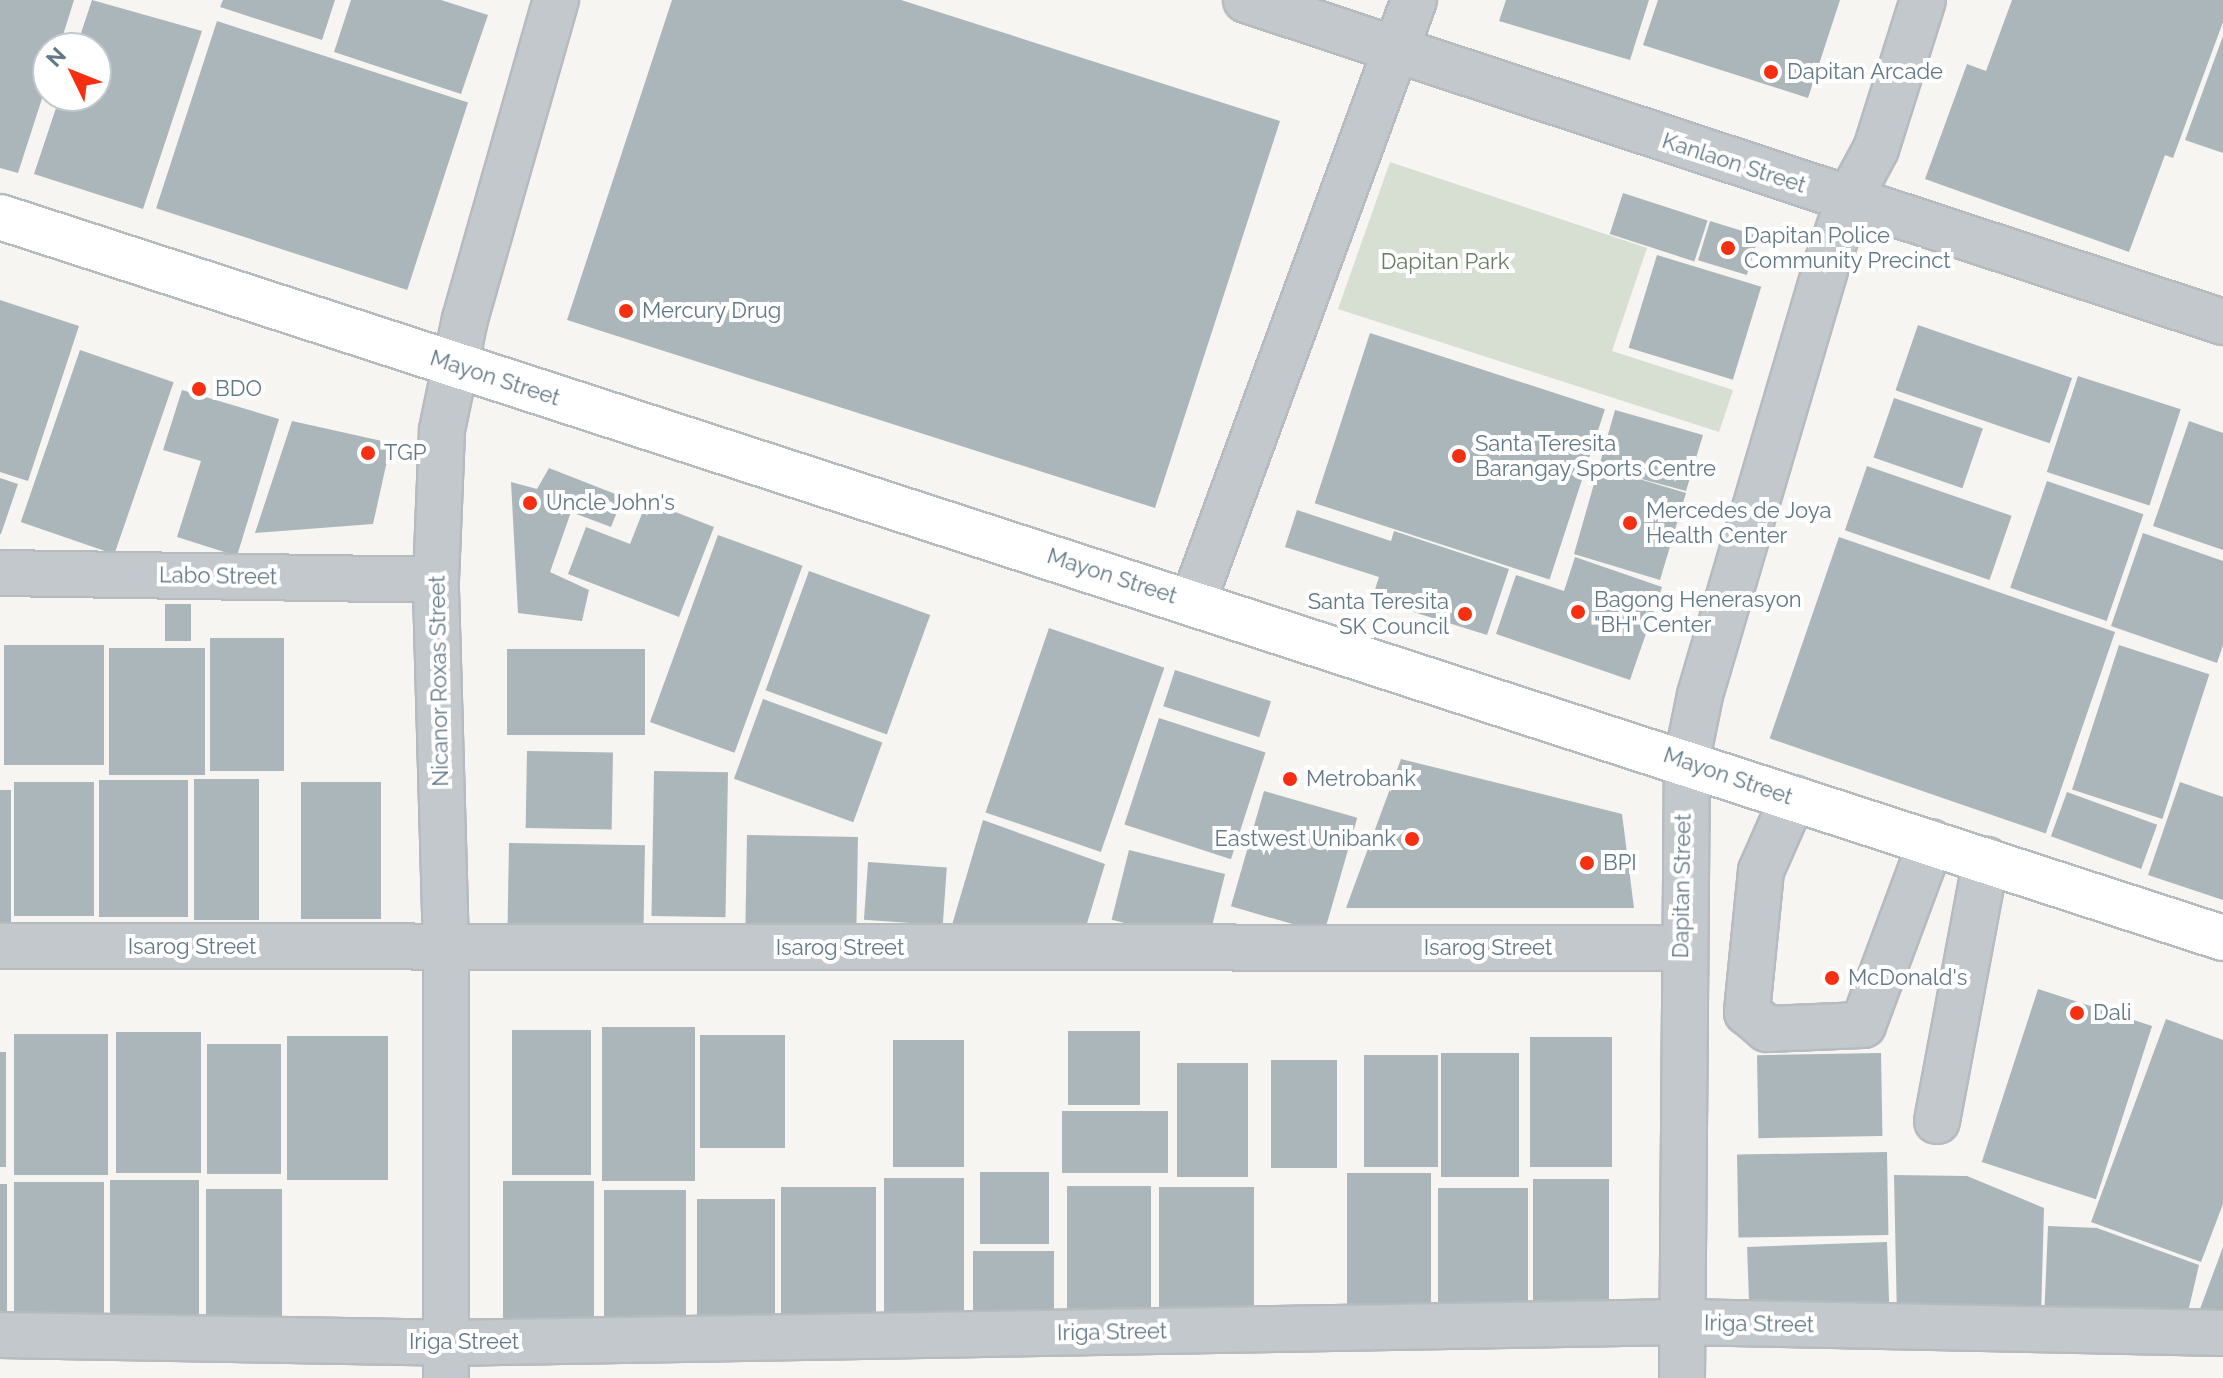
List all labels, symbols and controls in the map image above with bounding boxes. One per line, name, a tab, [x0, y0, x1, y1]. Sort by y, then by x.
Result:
north arrow	[32, 32, 112, 112]
text: N	[41, 42, 71, 72]
place label: Dapitan Arcade	[1787, 59, 1944, 85]
marker: Dapitan Arcade	[1762, 63, 1780, 81]
street label: Kanlaon Street	[1659, 127, 1809, 199]
place label: Dapitan Police Community Precinct	[1744, 222, 1951, 274]
marker: Dapitan Police Community Precinct	[1719, 239, 1737, 257]
park label: Dapitan Park	[1381, 249, 1509, 275]
place label: Mercury Drug	[642, 298, 782, 324]
marker: Mercury Drug	[617, 302, 635, 320]
street label: Mayon Street	[427, 345, 563, 411]
place label: BDO	[215, 376, 262, 402]
marker: BDO	[190, 380, 208, 398]
place label: Santa Teresita Barangay Sports Centre	[1475, 430, 1717, 482]
place label: TGP	[384, 440, 426, 466]
marker: TGP	[359, 444, 377, 462]
marker: Santa Teresita Barangay Sports Centre	[1450, 447, 1468, 465]
place label: Uncle John's	[546, 490, 676, 516]
marker: Uncle John's	[521, 494, 539, 512]
place label: Mercedes de Joya Health Center	[1646, 497, 1832, 548]
marker: Mercedes de Joya Health Center	[1621, 514, 1639, 532]
street label: Mayon Street	[1044, 543, 1180, 609]
street label: Labo Street	[159, 562, 277, 590]
street label: Nicanor Roxas Street	[424, 575, 454, 787]
place label: Bagong Henerasyon "BH" Center	[1594, 586, 1802, 638]
place label: Santa Teresita SK Council	[1307, 588, 1449, 640]
marker: Bagong Henerasyon "BH" Center	[1569, 603, 1587, 621]
marker: Santa Teresita SK Council	[1456, 605, 1474, 623]
street label: Mayon Street	[1660, 742, 1796, 810]
place label: Metrobank	[1306, 766, 1416, 792]
marker: Metrobank	[1281, 770, 1299, 788]
street label: Dapitan Street	[1668, 813, 1696, 959]
place label: Eastwest Unibank	[1215, 826, 1396, 852]
marker: Eastwest Unibank	[1403, 830, 1421, 848]
place label: BPI	[1603, 850, 1637, 876]
marker: BPI	[1578, 854, 1596, 872]
street label: Isarog Street	[128, 934, 256, 960]
street label: Isarog Street	[776, 935, 904, 961]
street label: Isarog Street	[1424, 935, 1552, 961]
place label: McDonald's	[1848, 965, 1967, 991]
marker: McDonald's	[1823, 969, 1841, 987]
place label: Dali	[2093, 1000, 2131, 1026]
marker: Dali	[2068, 1004, 2086, 1022]
street label: Iriga Street	[1704, 1310, 1814, 1338]
street label: Iriga Street	[1057, 1318, 1167, 1346]
street label: Iriga Street	[409, 1329, 519, 1355]

